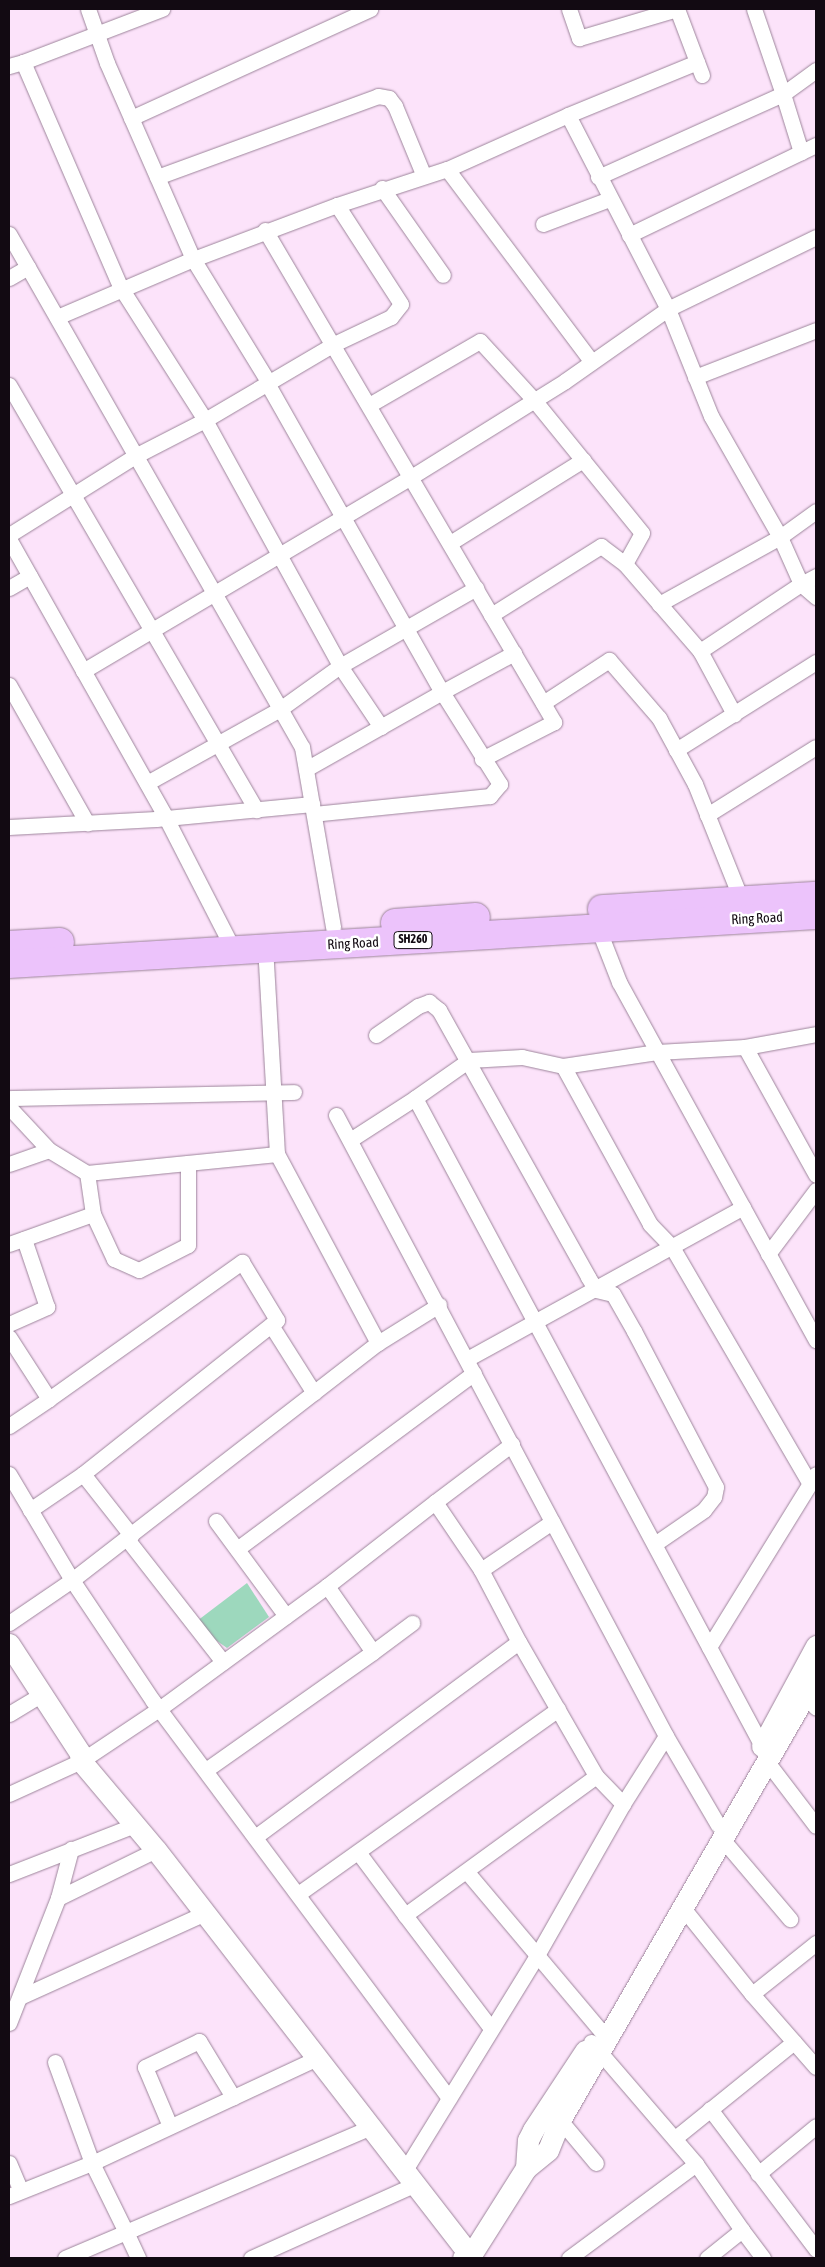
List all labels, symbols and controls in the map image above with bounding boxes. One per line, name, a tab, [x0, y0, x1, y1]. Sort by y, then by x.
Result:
street label: Ring Road	[731, 908, 783, 928]
road number: SH260	[393, 930, 433, 950]
street label: Ring Road	[327, 933, 379, 953]

